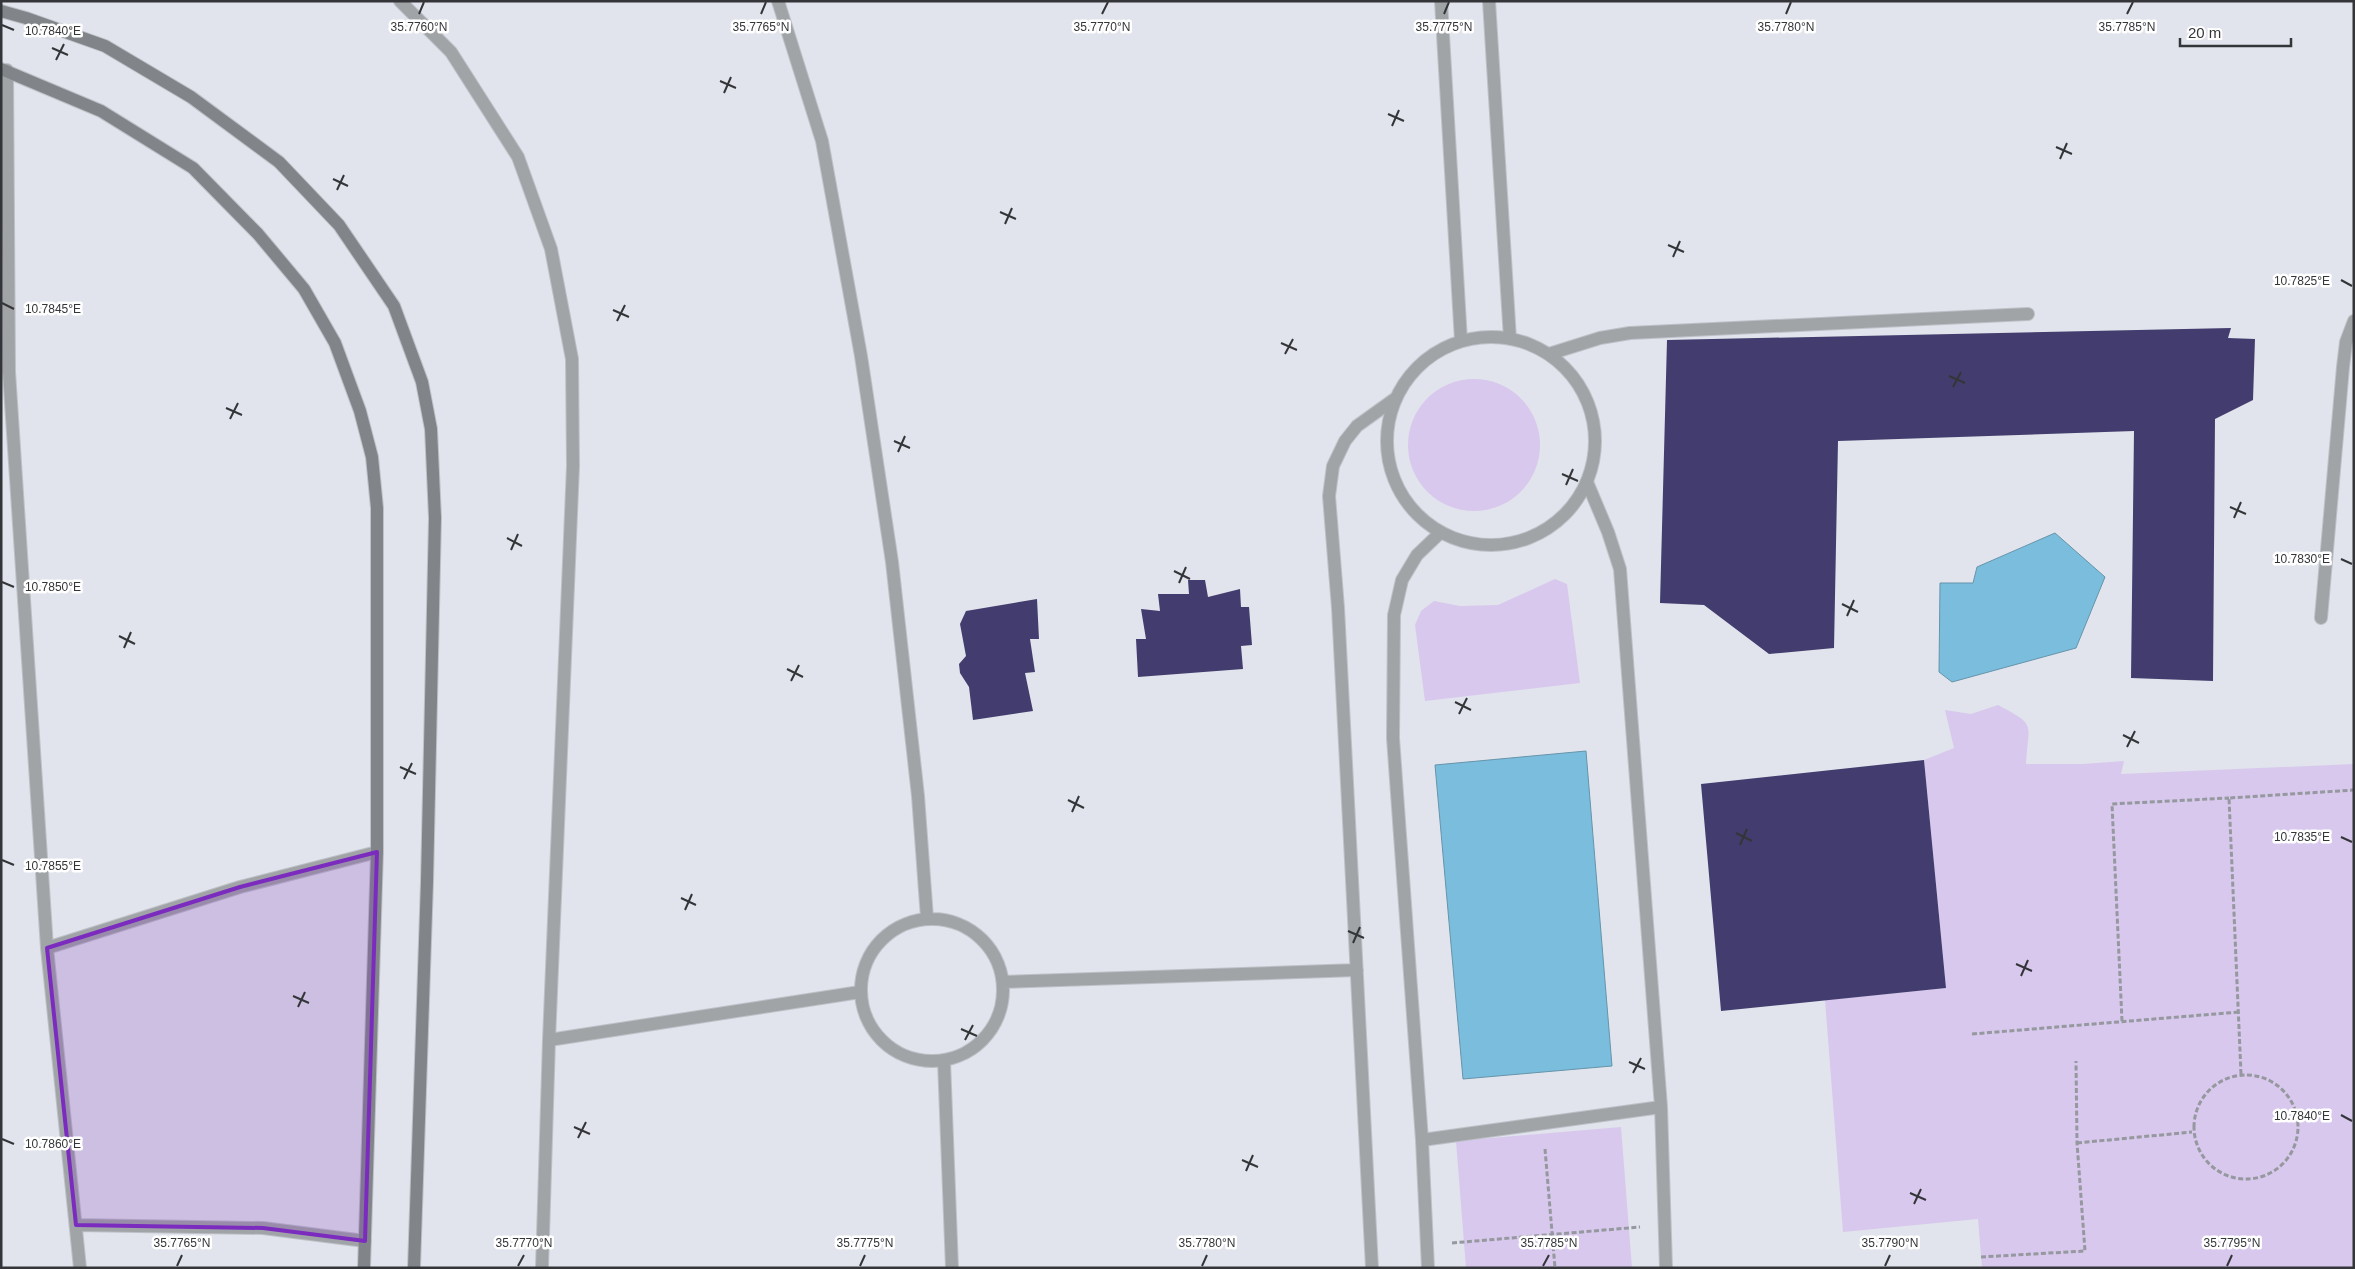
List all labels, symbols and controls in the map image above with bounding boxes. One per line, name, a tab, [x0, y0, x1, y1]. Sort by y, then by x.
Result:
scale bar	[2180, 15, 2291, 47]
text: 35.7760°N	[391, 20, 447, 34]
text: 35.7765°N	[733, 20, 789, 34]
text: 35.7770°N	[1074, 20, 1130, 34]
text: 35.7775°N	[1416, 20, 1472, 34]
text: 35.7780°N	[1758, 20, 1814, 34]
text: 35.7785°N	[2099, 20, 2155, 34]
text: 10.7840°E	[25, 24, 81, 38]
text: 20 m	[2188, 24, 2221, 41]
text: 10.7825°E	[2274, 274, 2330, 288]
text: 10.7845°E	[25, 302, 81, 316]
text: 10.7830°E	[2274, 552, 2330, 566]
text: 10.7850°E	[25, 580, 81, 594]
text: 10.7835°E	[2274, 830, 2330, 844]
text: 10.7855°E	[25, 859, 81, 873]
text: 10.7840°E	[2274, 1109, 2330, 1123]
text: 10.7860°E	[25, 1137, 81, 1151]
text: 35.7765°N	[154, 1236, 210, 1250]
text: 35.7770°N	[496, 1236, 552, 1250]
text: 35.7775°N	[837, 1236, 893, 1250]
text: 35.7780°N	[1179, 1236, 1235, 1250]
text: 35.7785°N	[1521, 1236, 1577, 1250]
text: 35.7790°N	[1862, 1236, 1918, 1250]
text: 35.7795°N	[2204, 1236, 2260, 1250]

